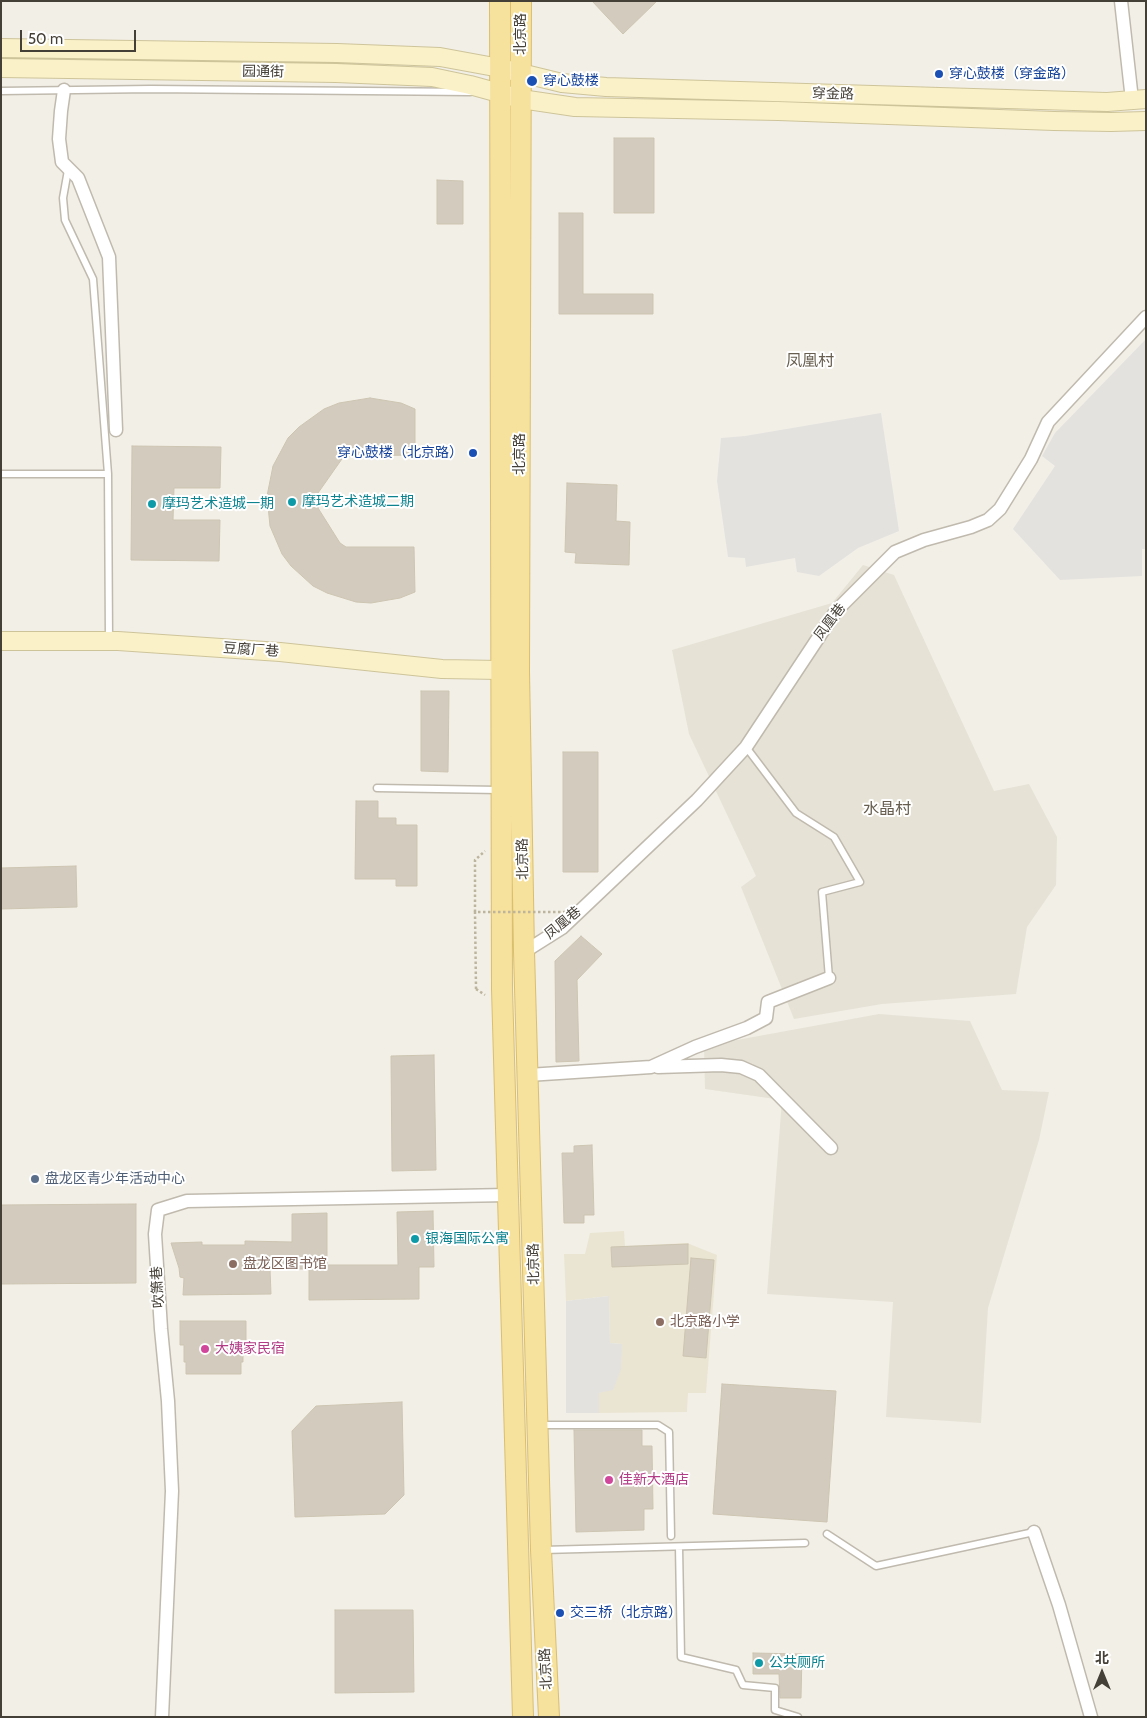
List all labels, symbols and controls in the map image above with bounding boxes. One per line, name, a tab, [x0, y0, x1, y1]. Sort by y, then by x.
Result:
street label: 北京路	[513, 13, 529, 55]
scale bar	[22, 20, 139, 52]
text: 50 m	[28, 30, 63, 48]
street label: 园通街	[242, 63, 284, 81]
place label: 穿心鼓楼（穿金路）	[949, 66, 1075, 82]
marker: 穿心鼓楼（穿金路）	[933, 68, 945, 80]
place label: 穿心鼓楼	[543, 73, 599, 89]
marker: 穿心鼓楼	[525, 74, 539, 88]
street label: 穿金路	[812, 85, 854, 103]
district label: 凤凰村	[786, 351, 834, 371]
street label: 北京路	[512, 433, 528, 475]
place label: 穿心鼓楼（北京路）	[337, 445, 463, 461]
marker: 穿心鼓楼（北京路）	[467, 447, 479, 459]
place label: 摩玛艺术造城二期	[302, 494, 414, 510]
place label: 摩玛艺术造城一期	[162, 496, 274, 512]
marker: 摩玛艺术造城二期	[286, 496, 298, 508]
marker: 摩玛艺术造城一期	[146, 498, 158, 510]
street label: 凤凰巷	[811, 600, 849, 644]
street label: 豆腐厂巷	[222, 640, 280, 660]
district label: 水晶村	[863, 799, 911, 819]
street label: 北京路	[514, 838, 532, 880]
street label: 凤凰巷	[541, 903, 585, 943]
place label: 盘龙区青少年活动中心	[45, 1171, 185, 1187]
marker: 盘龙区青少年活动中心	[29, 1173, 41, 1185]
place label: 银海国际公寓	[425, 1231, 509, 1247]
marker: 银海国际公寓	[409, 1233, 421, 1245]
street label: 北京路	[525, 1243, 543, 1285]
place label: 盘龙区图书馆	[243, 1256, 327, 1272]
marker: 盘龙区图书馆	[227, 1258, 239, 1270]
street label: 吹箫巷	[148, 1265, 168, 1309]
place label: 北京路小学	[670, 1314, 740, 1330]
marker: 北京路小学	[654, 1316, 666, 1328]
place label: 大姨家民宿	[215, 1341, 285, 1357]
marker: 大姨家民宿	[199, 1343, 211, 1355]
place label: 佳新大酒店	[619, 1472, 689, 1488]
marker: 佳新大酒店	[603, 1474, 615, 1486]
place label: 交三桥（北京路）	[570, 1605, 682, 1621]
marker: 交三桥（北京路）	[554, 1607, 566, 1619]
street label: 北京路	[537, 1648, 555, 1690]
north arrow	[1077, 1648, 1127, 1698]
text: 北	[1095, 1649, 1109, 1667]
place label: 公共厕所	[769, 1655, 825, 1671]
marker: 公共厕所	[753, 1657, 765, 1669]

